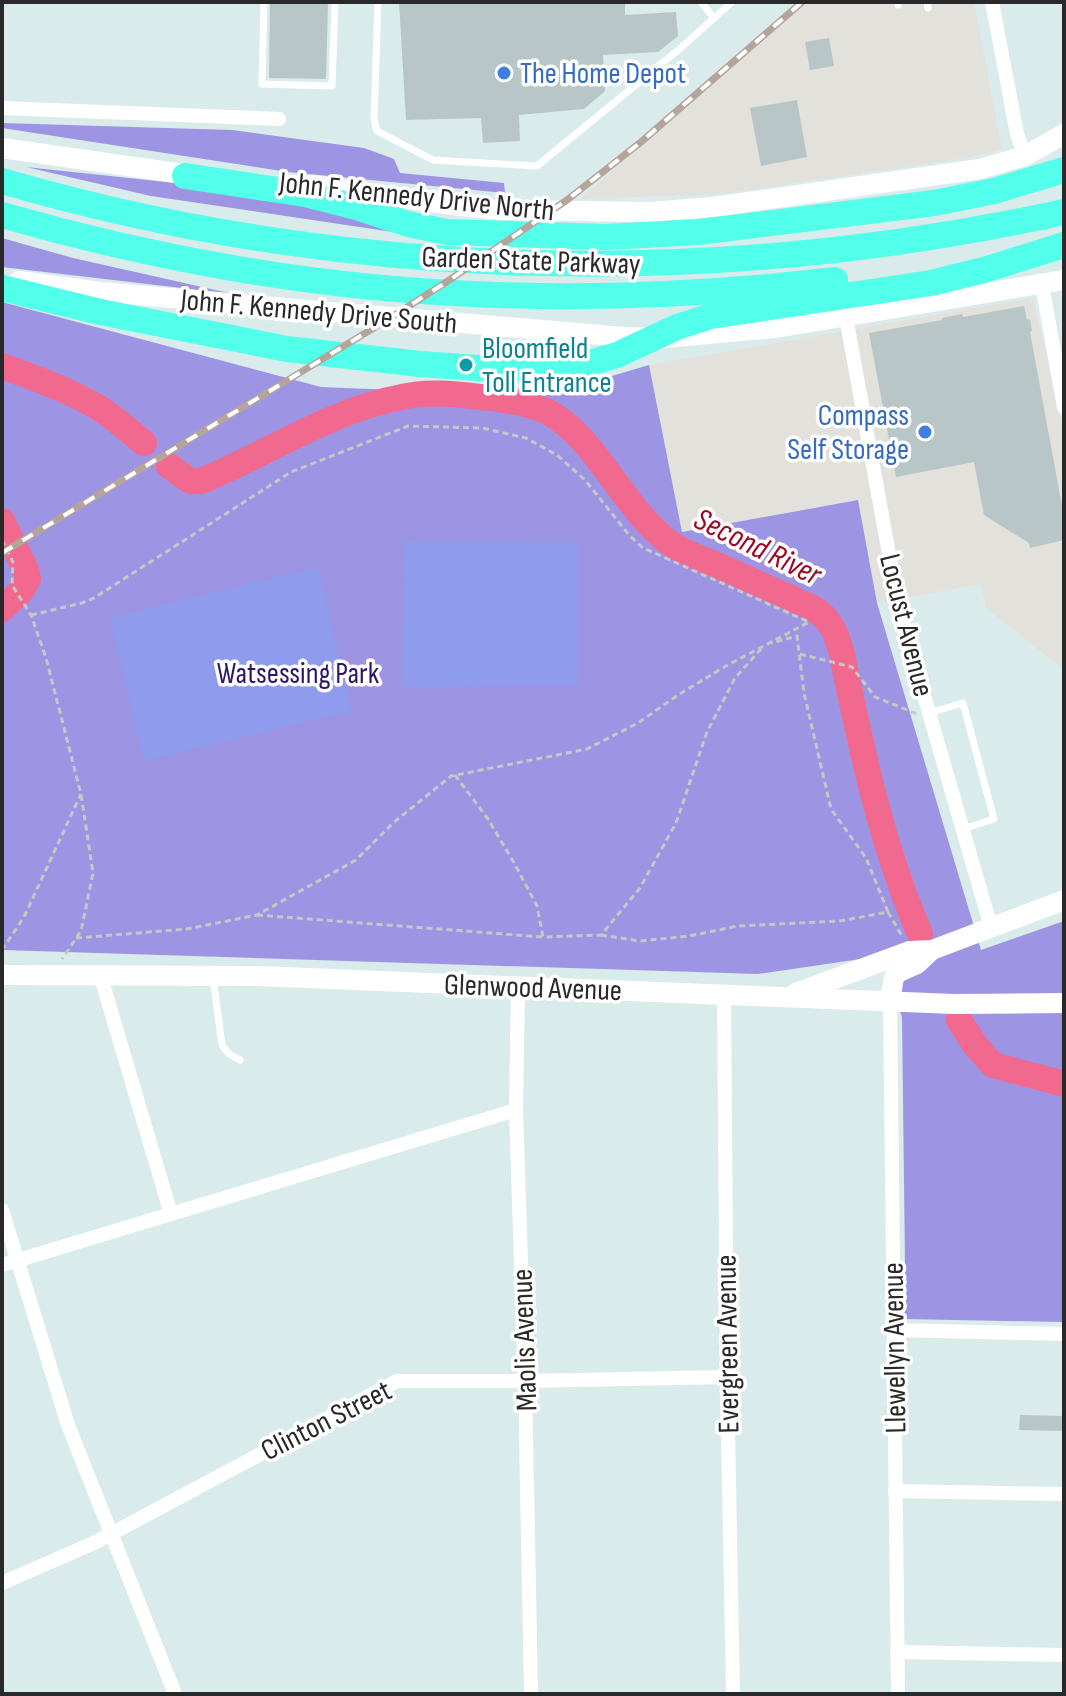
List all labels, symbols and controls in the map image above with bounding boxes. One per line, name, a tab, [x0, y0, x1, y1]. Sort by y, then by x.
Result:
place label: The Home Depot	[520, 56, 686, 92]
marker: The Home Depot	[495, 64, 513, 82]
street label: John F. Kennedy Drive North	[277, 165, 556, 229]
street label: Garden State Parkway	[421, 239, 642, 283]
street label: John F. Kennedy Drive South	[178, 282, 459, 342]
place label: Bloomfield Toll Entrance	[482, 331, 612, 401]
marker: Bloomfield Toll Entrance	[457, 356, 475, 374]
place label: Compass Self Storage	[787, 398, 909, 468]
marker: Compass Self Storage	[916, 423, 934, 441]
water label: Second River	[687, 500, 828, 595]
street label: Locust Avenue	[871, 550, 941, 700]
park label: Watsessing Park	[217, 656, 380, 692]
street label: Glenwood Avenue	[444, 967, 622, 1009]
street label: Evergreen Avenue	[708, 1254, 748, 1434]
street label: Llewellyn Avenue	[876, 1262, 914, 1434]
street label: Maolis Avenue	[505, 1268, 545, 1412]
street label: Clinton Street	[255, 1373, 398, 1469]

